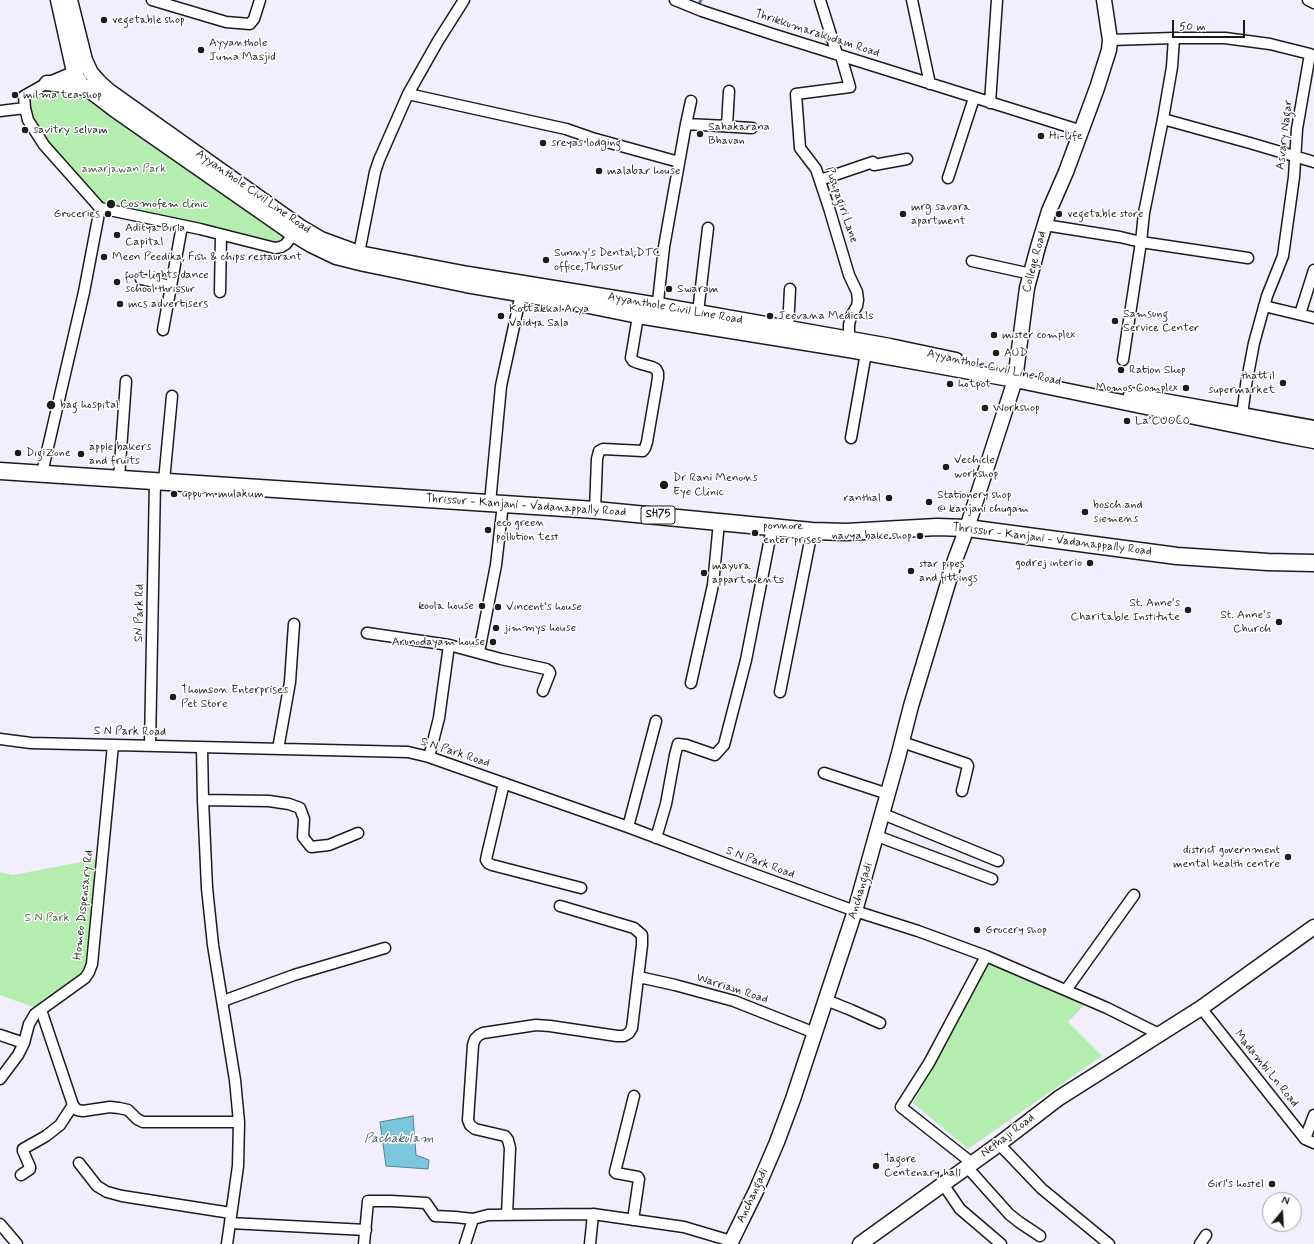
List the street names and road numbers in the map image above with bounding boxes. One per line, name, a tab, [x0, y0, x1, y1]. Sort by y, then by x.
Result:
street label: Thrikkumarakudam Road	[753, 7, 881, 61]
street label: Asvary Nagar	[1274, 99, 1296, 171]
street label: Ayyanthole Civil Line Road	[193, 147, 313, 237]
street label: Pushpagiri Lane	[821, 165, 861, 245]
street label: College Road	[1020, 230, 1050, 294]
street label: Ayyanthole Civil Line Road	[606, 290, 744, 328]
street label: Ayyanthole Civil Line Road	[926, 347, 1062, 389]
street label: Thrissur - Kanjani - Vadanappally Road	[425, 492, 627, 520]
road number: SH75	[641, 506, 675, 524]
street label: Thrissur - Kanjani - Vadanappally Road	[951, 521, 1153, 559]
street label: SN Park Rd	[132, 584, 148, 642]
street label: S N Park Road	[94, 724, 166, 740]
street label: S N Park Road	[418, 735, 492, 771]
street label: S N Park Road	[724, 844, 796, 882]
street label: Homeo Dispensary Rd	[71, 849, 97, 961]
street label: Anchangadi	[846, 861, 876, 921]
street label: Warriam Road	[694, 971, 770, 1007]
street label: Madambi Ln Road	[1231, 1028, 1301, 1110]
street label: Nethaji Road	[978, 1111, 1038, 1161]
street label: Anchangadi	[734, 1167, 772, 1225]

